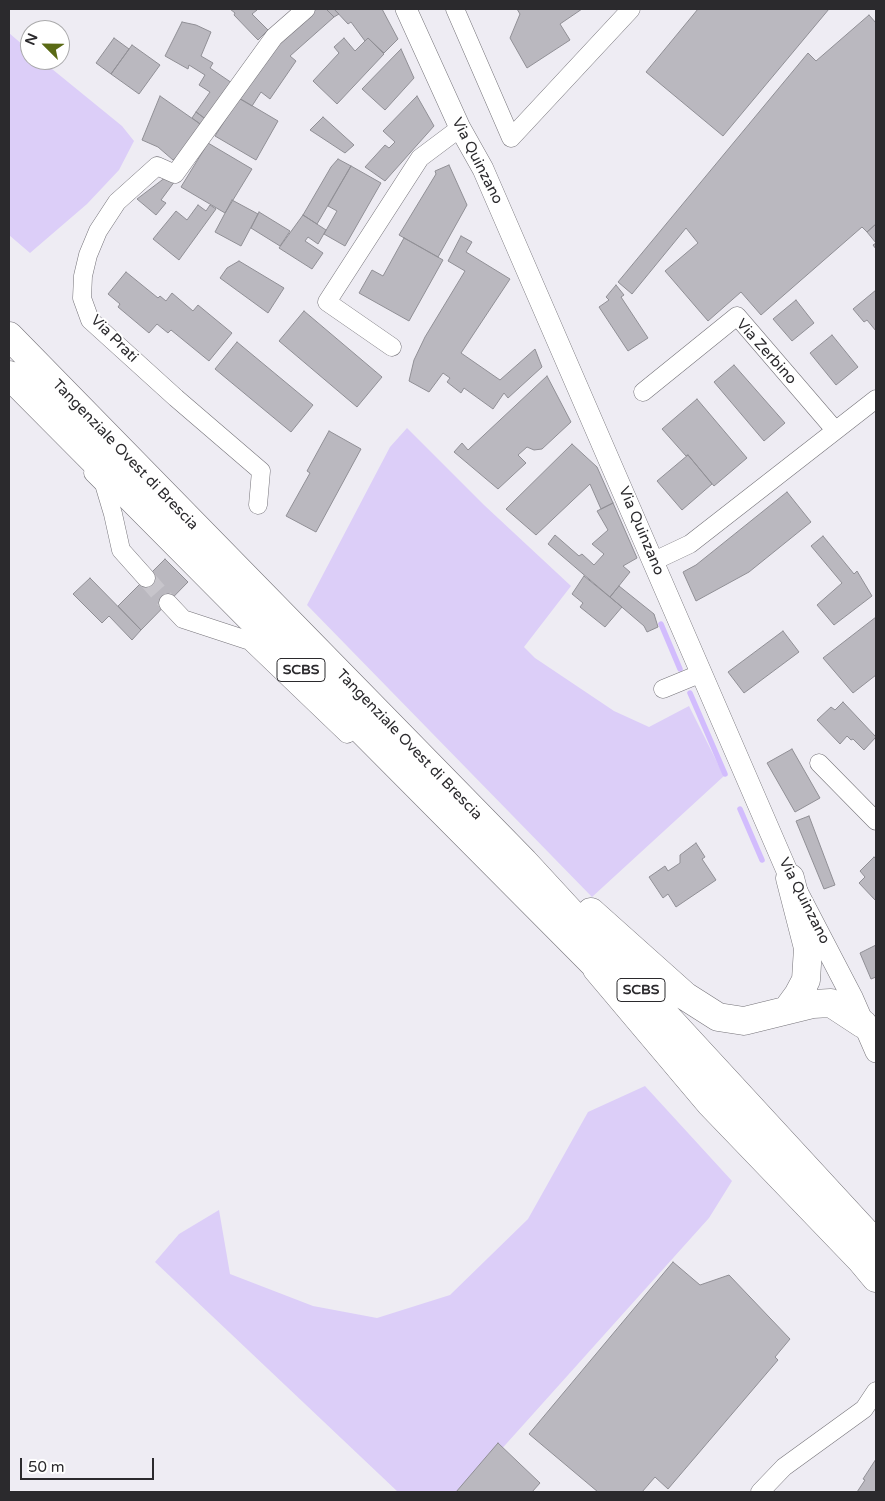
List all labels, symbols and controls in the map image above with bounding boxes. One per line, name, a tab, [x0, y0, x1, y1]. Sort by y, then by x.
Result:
north arrow	[20, 20, 70, 70]
text: N	[22, 31, 42, 48]
street label: Via Quinzano	[448, 115, 506, 207]
street label: Via Prati	[87, 312, 141, 366]
street label: Via Zerbino	[732, 316, 800, 388]
street label: Tangenziale Ovest di Brescia	[48, 376, 202, 534]
street label: Via Quinzano	[614, 484, 668, 578]
road number: SCBS	[277, 658, 325, 682]
street label: Tangenziale Ovest di Brescia	[332, 666, 486, 824]
street label: Via Quinzano	[775, 855, 833, 947]
road number: SCBS	[617, 978, 665, 1002]
scale bar	[22, 1448, 156, 1480]
text: 50 m	[28, 1458, 65, 1476]

